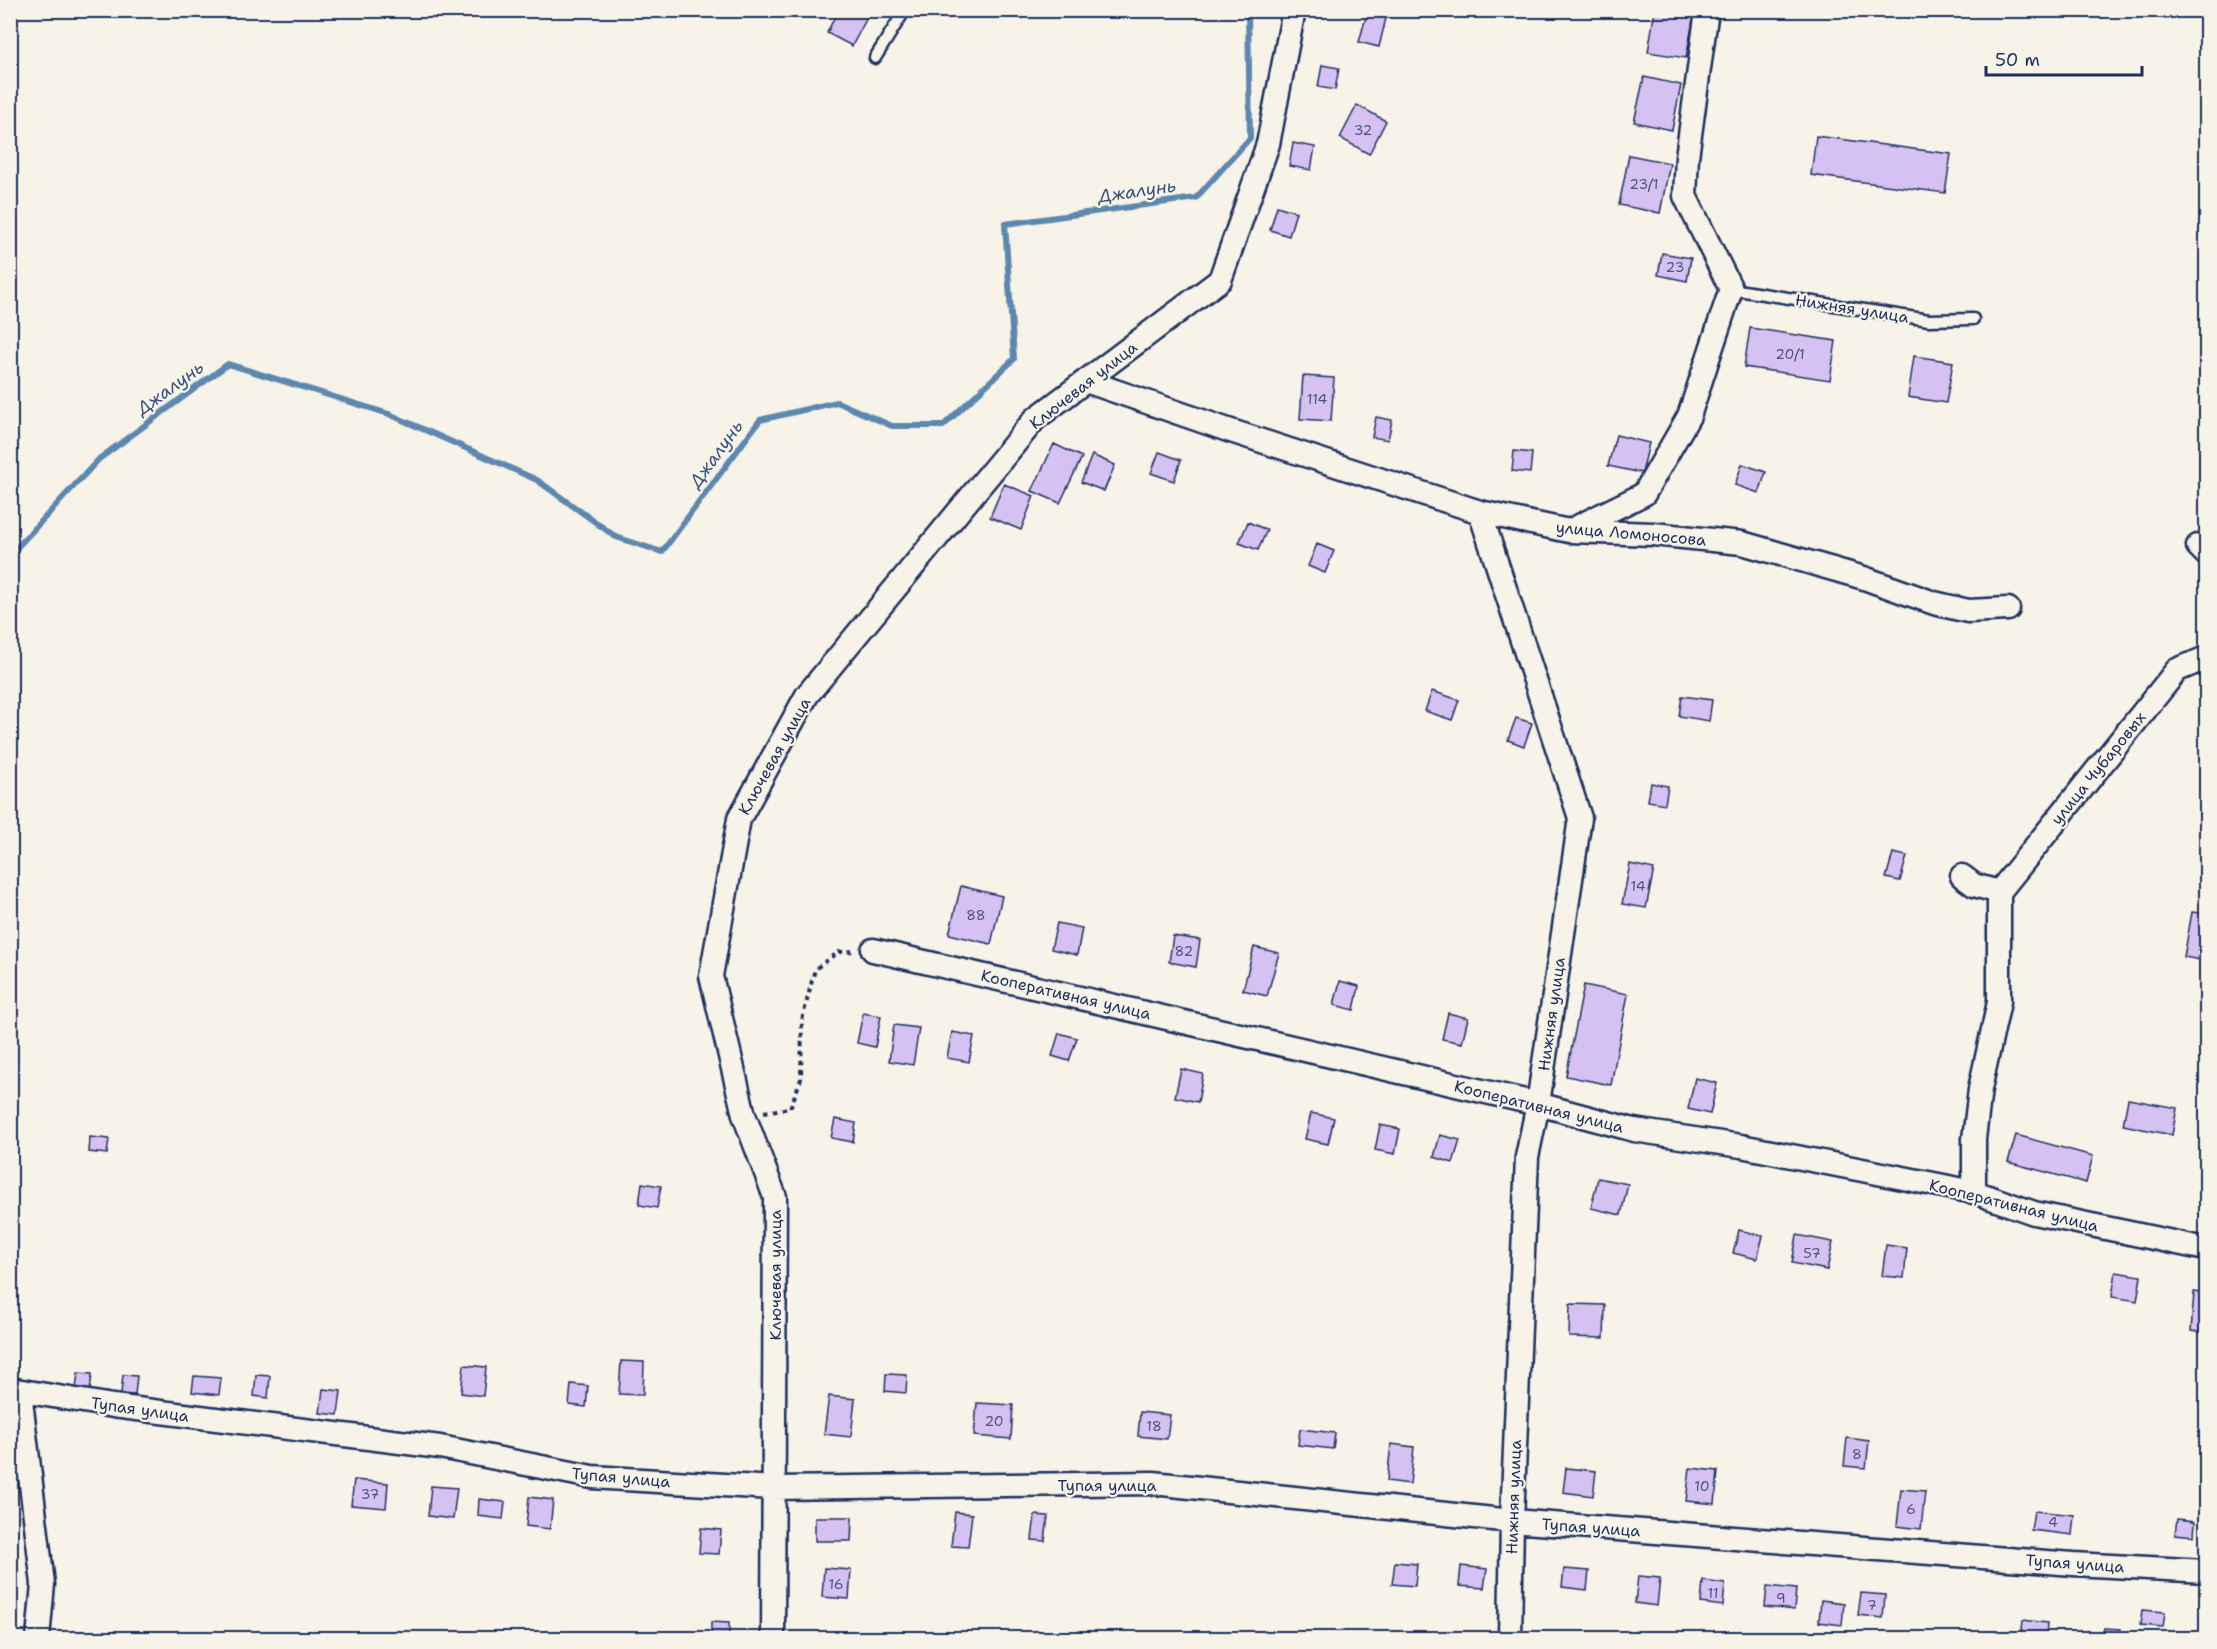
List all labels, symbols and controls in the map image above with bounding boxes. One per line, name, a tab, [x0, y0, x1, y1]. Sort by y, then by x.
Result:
scale bar	[1986, 39, 2142, 77]
text: 50 m	[1995, 48, 2040, 72]
house number: 32	[1354, 121, 1372, 139]
water label: Джалунь	[1096, 174, 1177, 208]
house number: 23/1	[1629, 175, 1659, 193]
house number: 23	[1666, 258, 1684, 276]
street label: Нижняя улица	[1794, 289, 1910, 328]
street label: Ключевая улица	[1025, 337, 1141, 434]
house number: 20/1	[1775, 345, 1805, 363]
water label: Джалунь	[131, 355, 209, 421]
house number: 114	[1307, 390, 1327, 408]
water label: Джалунь	[683, 415, 749, 493]
street label: улица Ломоносова	[1555, 516, 1707, 551]
street label: Ключевая улица	[733, 694, 815, 819]
street label: улица Чубаровых	[2046, 707, 2151, 829]
house number: 14	[1630, 877, 1646, 895]
house number: 88	[966, 906, 986, 924]
house number: 82	[1175, 942, 1193, 960]
street label: Нижняя улица	[1533, 956, 1570, 1072]
street label: Кооперативная улица	[979, 965, 1153, 1024]
street label: Кооперативная улица	[1452, 1075, 1626, 1138]
street label: Кооперативная улица	[1927, 1174, 2101, 1237]
street label: Ключевая улица	[765, 1209, 786, 1341]
house number: 57	[1803, 1244, 1821, 1262]
street label: Тупая улица	[89, 1392, 190, 1427]
house number: 20	[984, 1412, 1004, 1430]
house number: 18	[1146, 1417, 1162, 1435]
street label: Нижняя улица	[1501, 1439, 1526, 1555]
house number: 8	[1852, 1445, 1862, 1463]
street label: Тупая улица	[571, 1463, 671, 1492]
street label: Тупая улица	[1057, 1475, 1157, 1496]
house number: 10	[1694, 1477, 1710, 1495]
house number: 37	[361, 1485, 379, 1503]
house number: 6	[1906, 1500, 1916, 1518]
house number: 4	[2048, 1513, 2058, 1531]
street label: Тупая улица	[1541, 1514, 1641, 1541]
street label: Тупая улица	[2025, 1550, 2125, 1577]
house number: 16	[828, 1575, 844, 1593]
house number: 11	[1707, 1584, 1719, 1602]
house number: 9	[1776, 1589, 1786, 1607]
house number: 7	[1867, 1596, 1877, 1614]

